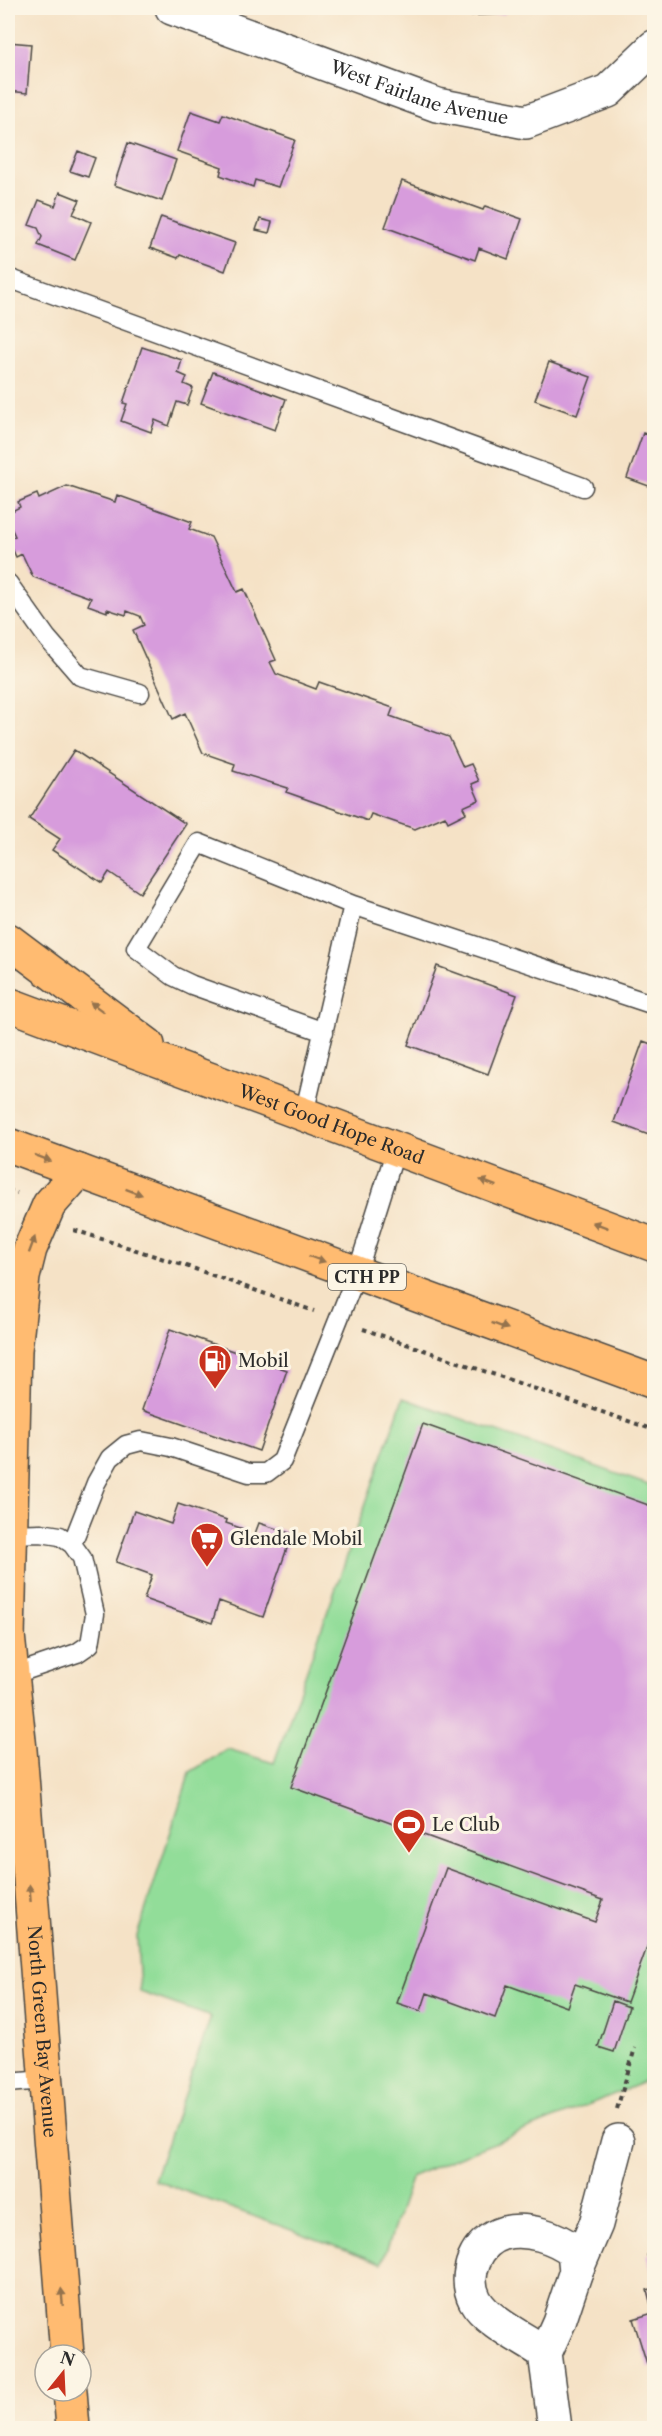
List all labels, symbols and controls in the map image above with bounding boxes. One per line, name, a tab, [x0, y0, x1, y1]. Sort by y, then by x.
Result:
street label: West Fairlane Avenue	[326, 56, 510, 129]
one-way arrow	[90, 1002, 105, 1014]
street label: West Good Hope Road	[235, 1080, 427, 1169]
one-way arrow	[35, 1153, 53, 1163]
one-way arrow	[479, 1178, 497, 1187]
one-way arrow	[125, 1187, 143, 1197]
one-way arrow	[591, 1219, 609, 1229]
one-way arrow	[28, 1236, 38, 1254]
one-way arrow	[308, 1254, 326, 1264]
road number: CTH PP	[328, 1264, 406, 1290]
one-way arrow	[491, 1322, 509, 1331]
fuel station icon: Mobil	[197, 1343, 233, 1390]
place label: Mobil	[238, 1350, 288, 1372]
supermarket icon: Glendale Mobil	[189, 1521, 225, 1568]
place label: Glendale Mobil	[230, 1528, 362, 1550]
sports icon: Le Club	[391, 1807, 427, 1854]
place label: Le Club	[432, 1814, 500, 1836]
one-way arrow	[26, 1883, 35, 1902]
street label: North Green Bay Avenue	[23, 1925, 61, 2138]
one-way arrow	[57, 2287, 67, 2306]
north arrow	[33, 2343, 93, 2403]
text: N	[58, 2347, 77, 2370]

